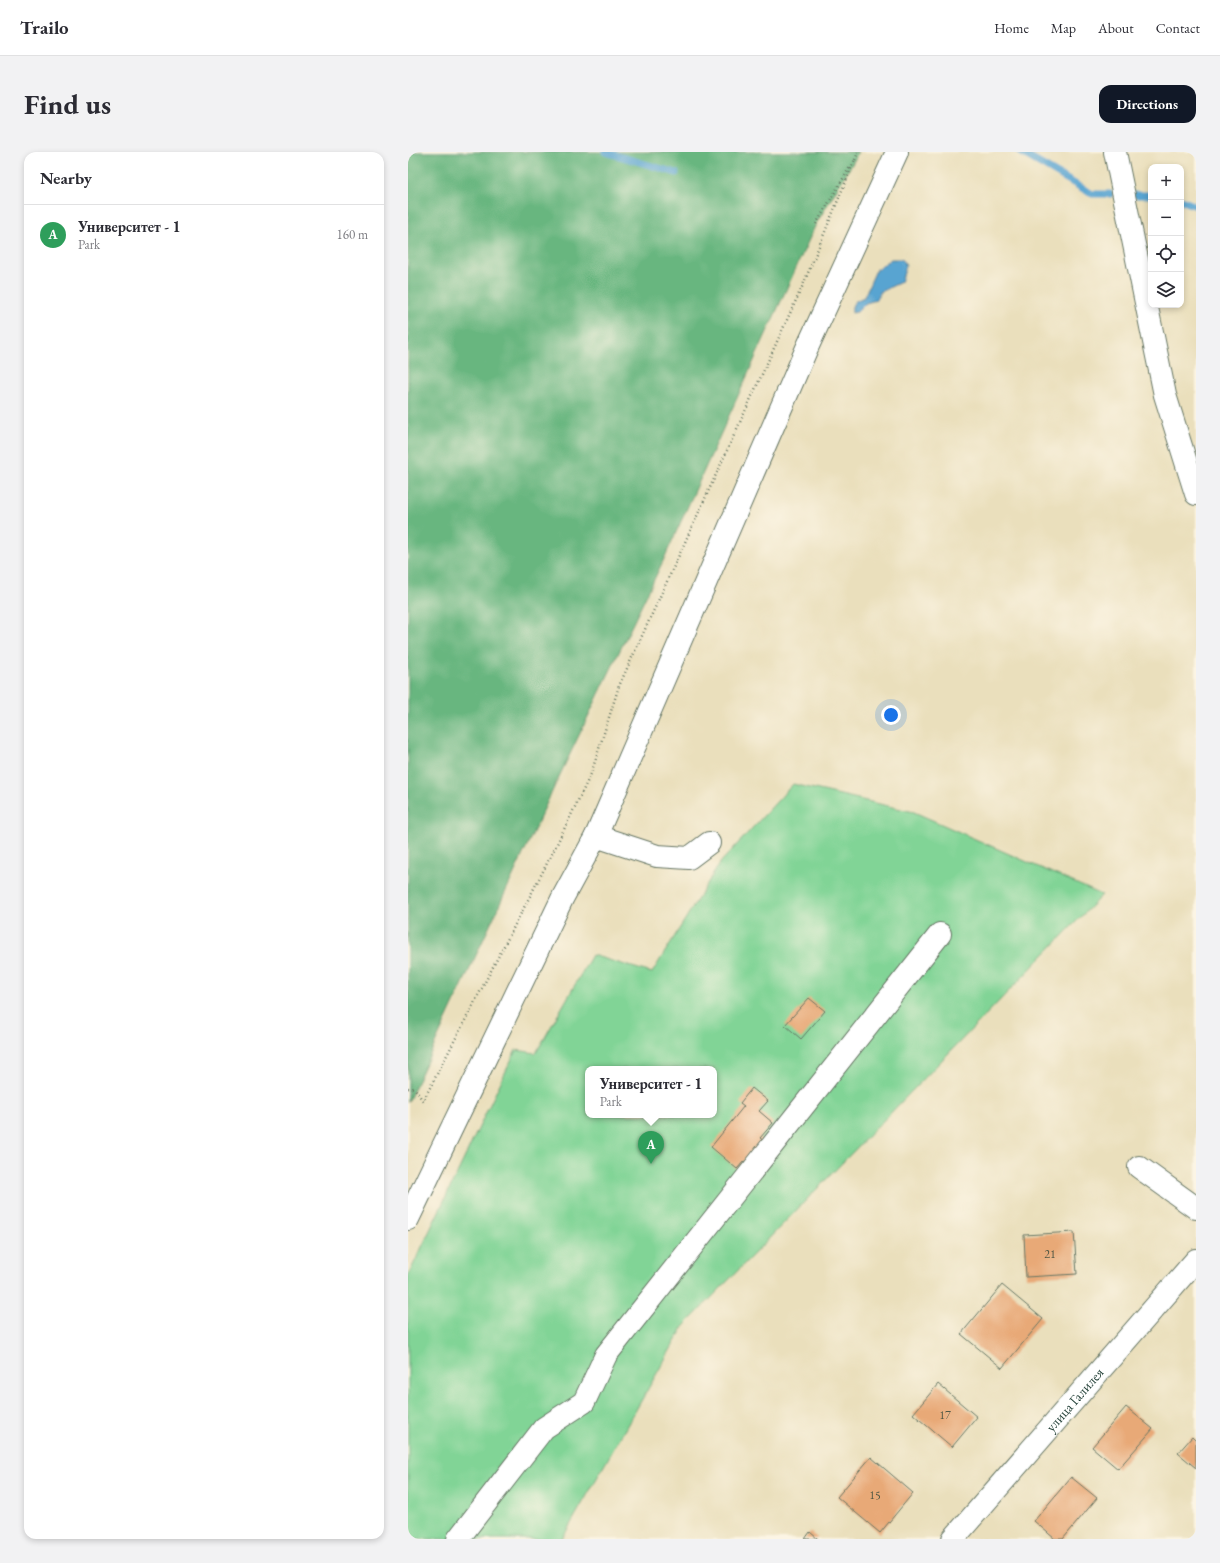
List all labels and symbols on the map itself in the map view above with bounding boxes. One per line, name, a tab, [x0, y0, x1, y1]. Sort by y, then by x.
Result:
your location	[881, 705, 901, 725]
pin: A	[638, 1131, 664, 1164]
house number: 21	[1044, 1246, 1056, 1262]
street label: улица Галилея	[1042, 1364, 1107, 1435]
house number: 17	[939, 1407, 951, 1423]
house number: 15	[869, 1487, 881, 1503]

